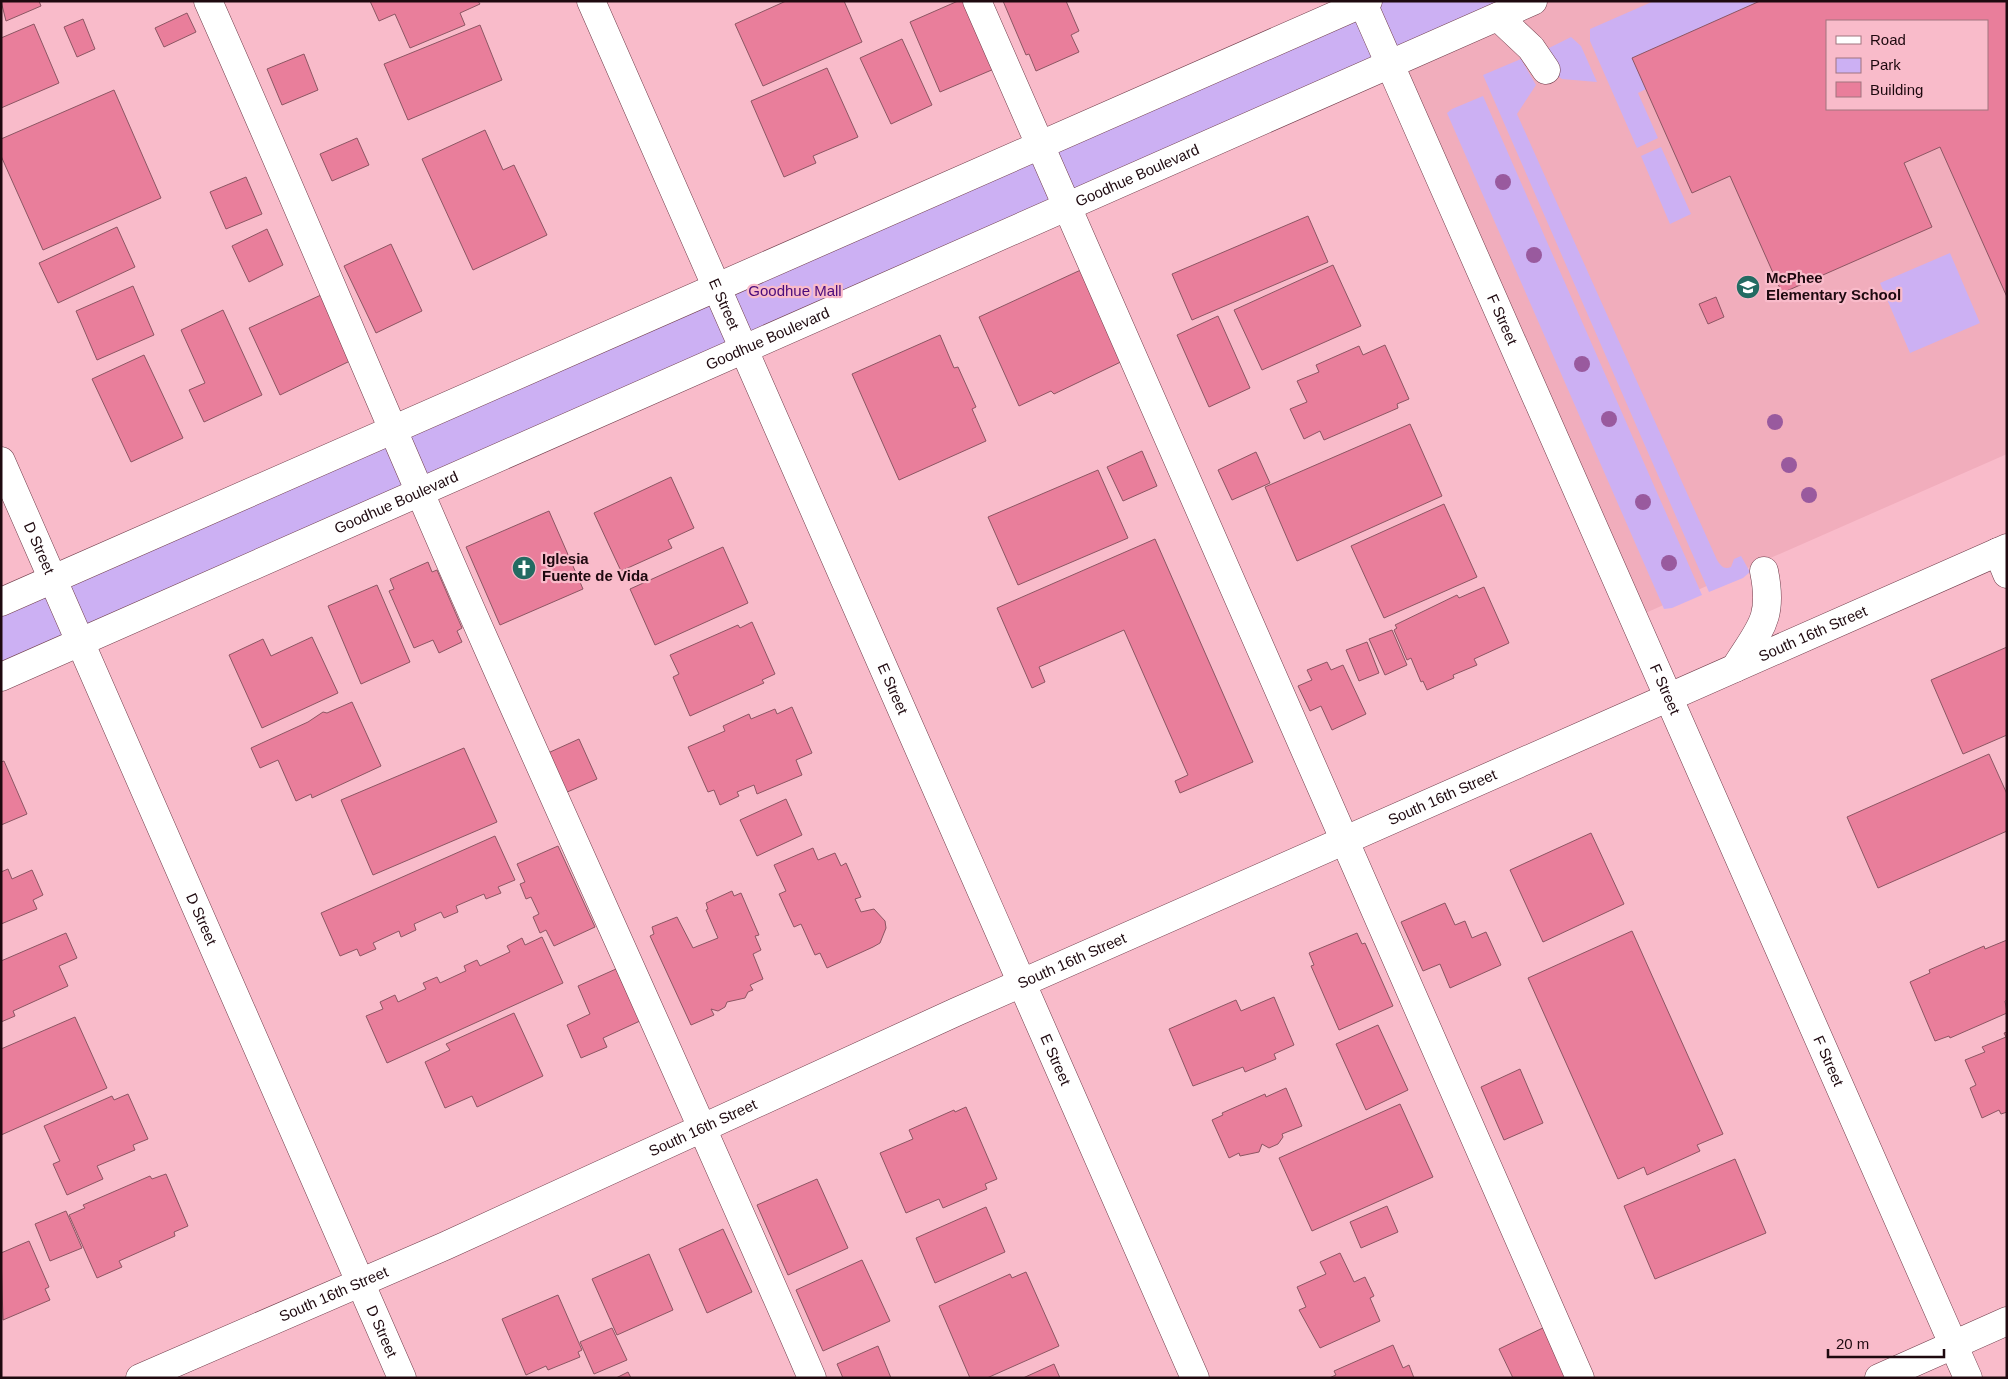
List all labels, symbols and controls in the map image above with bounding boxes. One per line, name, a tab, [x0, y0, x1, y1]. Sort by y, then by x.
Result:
legend	[1826, 20, 1988, 110]
text: Road	[1870, 31, 1906, 48]
text: Park	[1870, 56, 1901, 73]
text: Building	[1870, 81, 1923, 98]
street label: Goodhue Boulevard	[1073, 140, 1202, 210]
place label: McPhee Elementary School	[1766, 269, 1901, 303]
school or university icon: McPhee Elementary School	[1735, 274, 1761, 300]
street label: E Street	[706, 276, 743, 333]
park label: Goodhue Mall	[748, 282, 842, 299]
street label: F Street	[1484, 291, 1522, 348]
street label: Goodhue Boulevard	[703, 304, 832, 373]
street label: Goodhue Boulevard	[332, 467, 461, 537]
street label: D Street	[21, 519, 59, 577]
place label: Iglesia Fuente de Vida	[542, 550, 649, 584]
church icon: Iglesia Fuente de Vida	[511, 555, 537, 581]
street label: South 16th Street	[1756, 602, 1870, 665]
street label: E Street	[874, 660, 912, 718]
street label: F Street	[1647, 661, 1684, 718]
street label: South 16th Street	[1385, 765, 1500, 828]
street label: D Street	[183, 890, 221, 948]
street label: South 16th Street	[1015, 929, 1129, 992]
street label: E Street	[1037, 1031, 1075, 1088]
street label: F Street	[1810, 1033, 1848, 1089]
street label: South 16th Street	[646, 1095, 760, 1159]
street label: South 16th Street	[276, 1262, 391, 1325]
street label: D Street	[363, 1303, 401, 1361]
scale bar	[1828, 1326, 1944, 1358]
text: 20 m	[1836, 1335, 1869, 1352]

